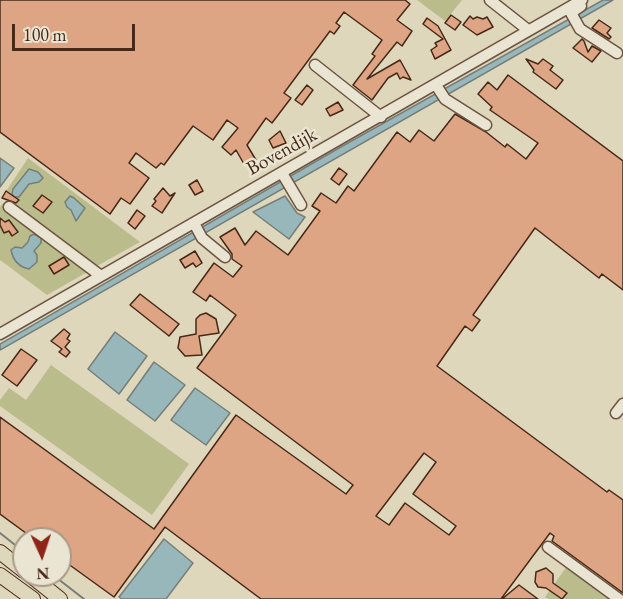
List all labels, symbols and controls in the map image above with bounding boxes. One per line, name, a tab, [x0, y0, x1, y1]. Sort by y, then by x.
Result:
scale bar	[15, 12, 138, 50]
text: 100 m	[23, 23, 67, 46]
street label: Bovendijk	[243, 123, 321, 181]
north arrow	[12, 527, 72, 587]
text: N	[36, 563, 50, 584]

